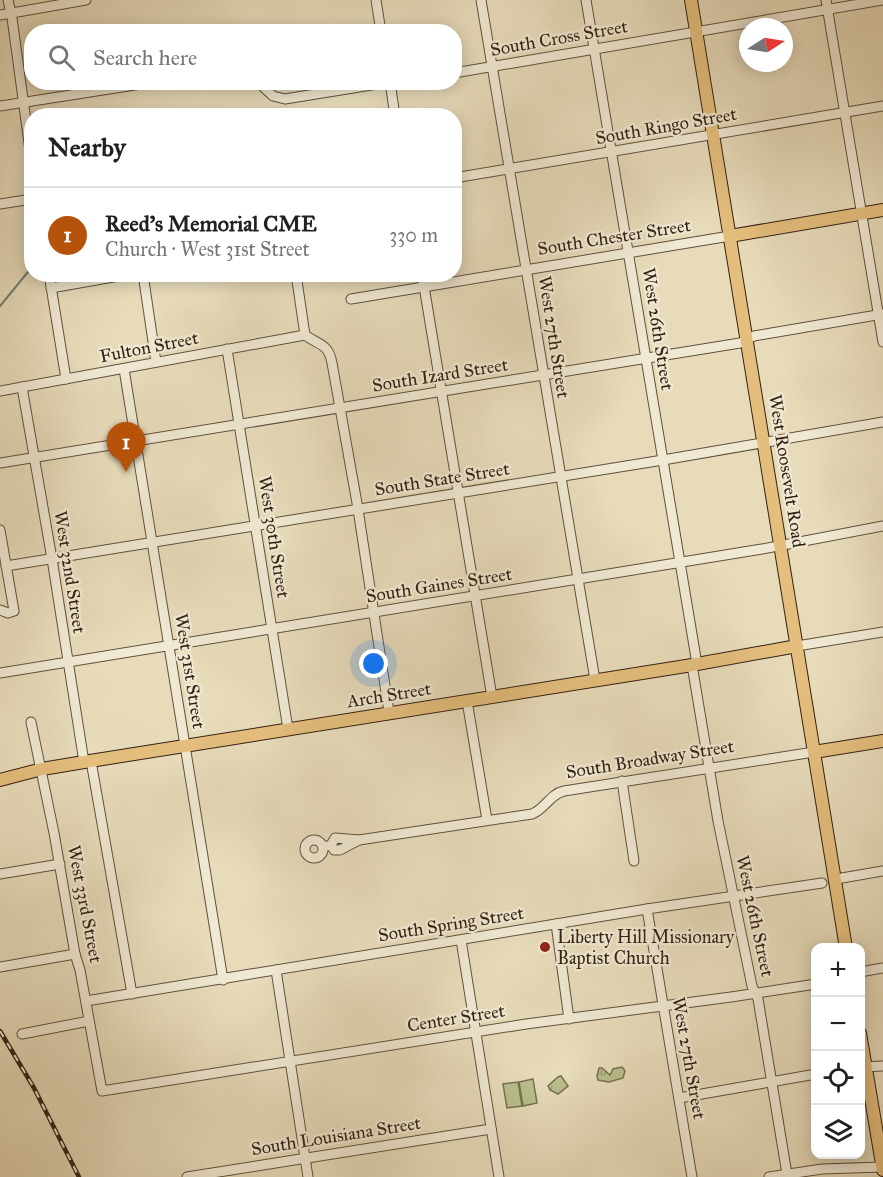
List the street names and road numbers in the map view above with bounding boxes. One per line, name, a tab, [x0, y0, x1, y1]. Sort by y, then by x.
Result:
street label: South Cross Street	[489, 15, 630, 61]
street label: South Ringo Street	[594, 103, 739, 150]
street label: South Chester Street	[536, 214, 693, 260]
street label: West 26th Street	[637, 266, 679, 392]
street label: West 27th Street	[533, 274, 575, 400]
street label: Fulton Street	[98, 327, 201, 367]
street label: South Izard Street	[370, 353, 510, 397]
street label: West Roosevelt Road	[764, 393, 810, 549]
street label: South State Street	[373, 457, 512, 501]
street label: West 30th Street	[253, 474, 295, 600]
street label: West 32nd Street	[49, 509, 91, 636]
street label: South Gaines Street	[364, 563, 514, 607]
street label: West 31st Street	[170, 612, 210, 731]
street label: Arch Street	[344, 677, 433, 713]
street label: South Broadway Street	[564, 735, 736, 783]
street label: West 33rd Street	[63, 843, 107, 965]
street label: West 26th Street	[731, 853, 779, 979]
street label: South Spring Street	[377, 902, 526, 947]
street label: West 27th Street	[667, 995, 711, 1121]
street label: Center Street	[406, 999, 507, 1037]
street label: South Louisiana Street	[250, 1112, 423, 1160]

